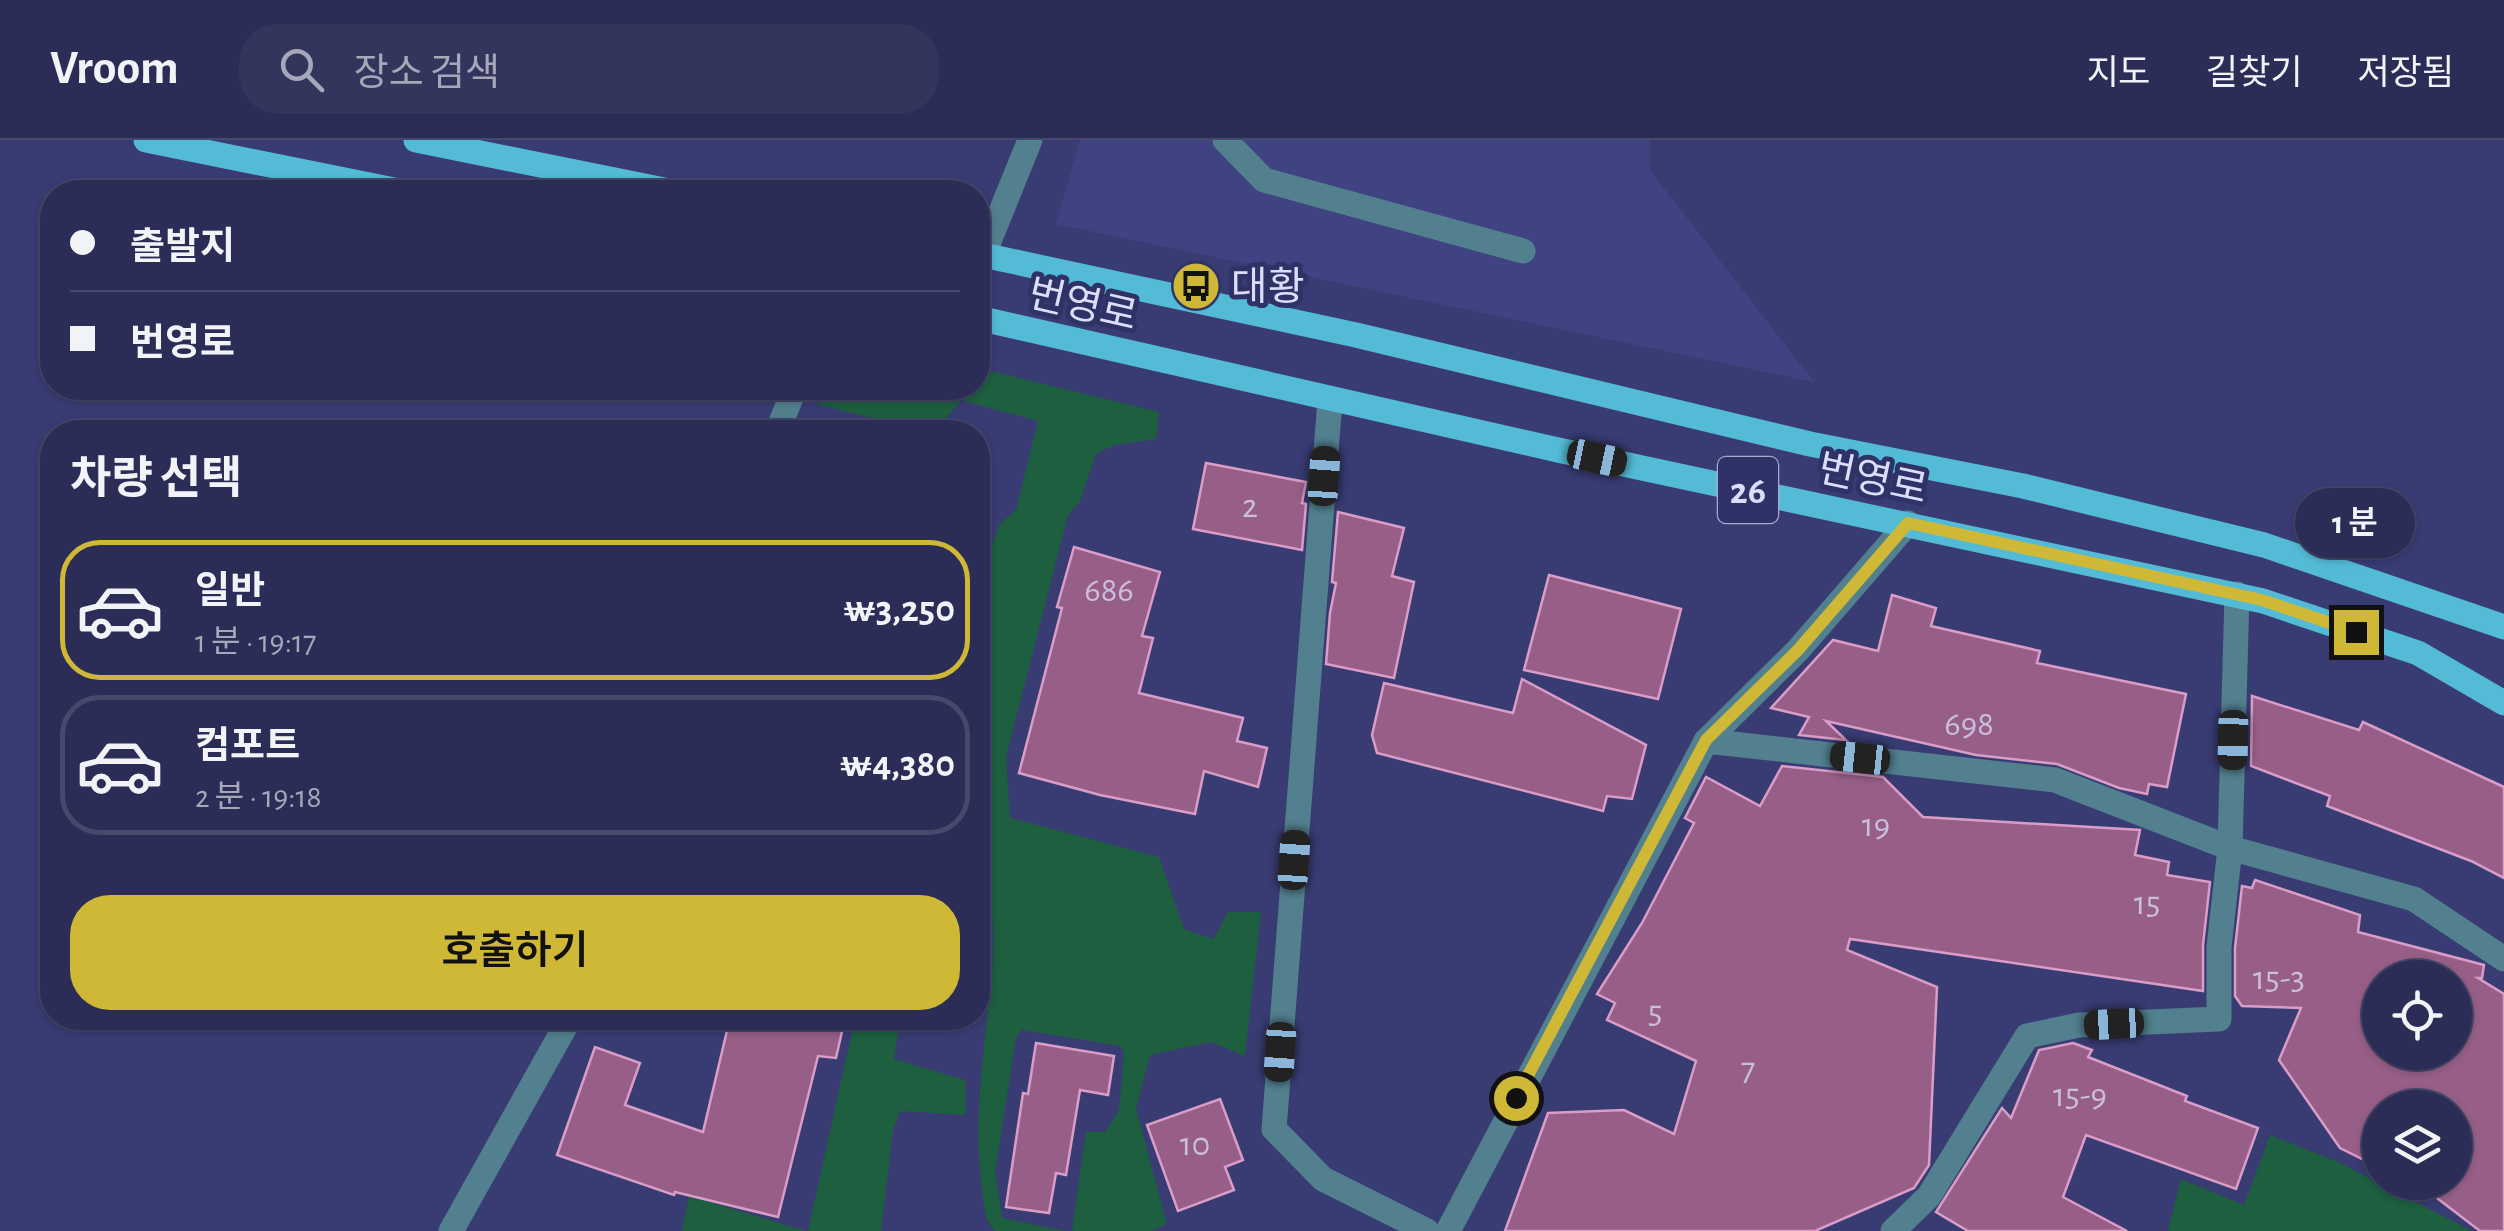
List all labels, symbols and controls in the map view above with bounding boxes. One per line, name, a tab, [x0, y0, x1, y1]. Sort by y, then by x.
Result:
search box	[239, 24, 939, 114]
icon: search	[274, 42, 329, 97]
text: Vroom	[50, 45, 179, 93]
text: 장소 검색	[354, 55, 500, 93]
text: 지도	[2086, 56, 2151, 91]
text: 길찾기	[2206, 56, 2302, 91]
text: 저장됨	[2357, 56, 2454, 91]
text: 출발지	[130, 229, 235, 267]
bus stop icon: 대황	[1170, 260, 1222, 312]
place label: 대황	[1231, 266, 1305, 308]
street label: 번영로	[1024, 272, 1141, 338]
text: 번영로	[130, 325, 235, 363]
car	[1565, 437, 1629, 479]
car	[1307, 445, 1341, 507]
street label: 번영로	[1814, 447, 1931, 511]
text: 차량 선택	[70, 457, 242, 502]
road number: 26	[1718, 457, 1778, 523]
callout: 1 분	[2296, 487, 2416, 557]
house number: 2	[1242, 489, 1258, 524]
text: 1 분	[2332, 507, 2378, 539]
icon: car	[75, 565, 165, 655]
text: 일반	[195, 573, 265, 611]
house number: 686	[1084, 573, 1134, 608]
text: ₩3,250	[843, 591, 955, 629]
route end	[2334, 610, 2379, 655]
text: 1 분 · 19:17	[195, 626, 316, 658]
house number: 698	[1944, 707, 1994, 742]
car	[2217, 710, 2249, 770]
icon: car	[75, 720, 165, 810]
text: 컴포트	[195, 728, 300, 766]
car	[1829, 740, 1891, 776]
text: ₩4,380	[840, 746, 955, 784]
text: 2 분 · 19:18	[195, 781, 322, 813]
house number: 19	[1862, 808, 1890, 843]
car	[1277, 829, 1311, 891]
house number: 15	[2134, 886, 2160, 921]
button: 호출하기	[70, 895, 960, 1010]
map controls	[2362, 960, 2472, 1200]
button: locate	[2362, 960, 2472, 1070]
house number: 15-3	[2253, 961, 2305, 996]
house number: 5	[1648, 995, 1662, 1030]
car	[2083, 1007, 2145, 1041]
car	[1263, 1021, 1297, 1083]
house number: 7	[1741, 1052, 1755, 1087]
route start	[1494, 1076, 1539, 1121]
house number: 15-9	[2053, 1078, 2107, 1113]
button: layers	[2362, 1090, 2472, 1200]
house number: 10	[1180, 1127, 1210, 1162]

